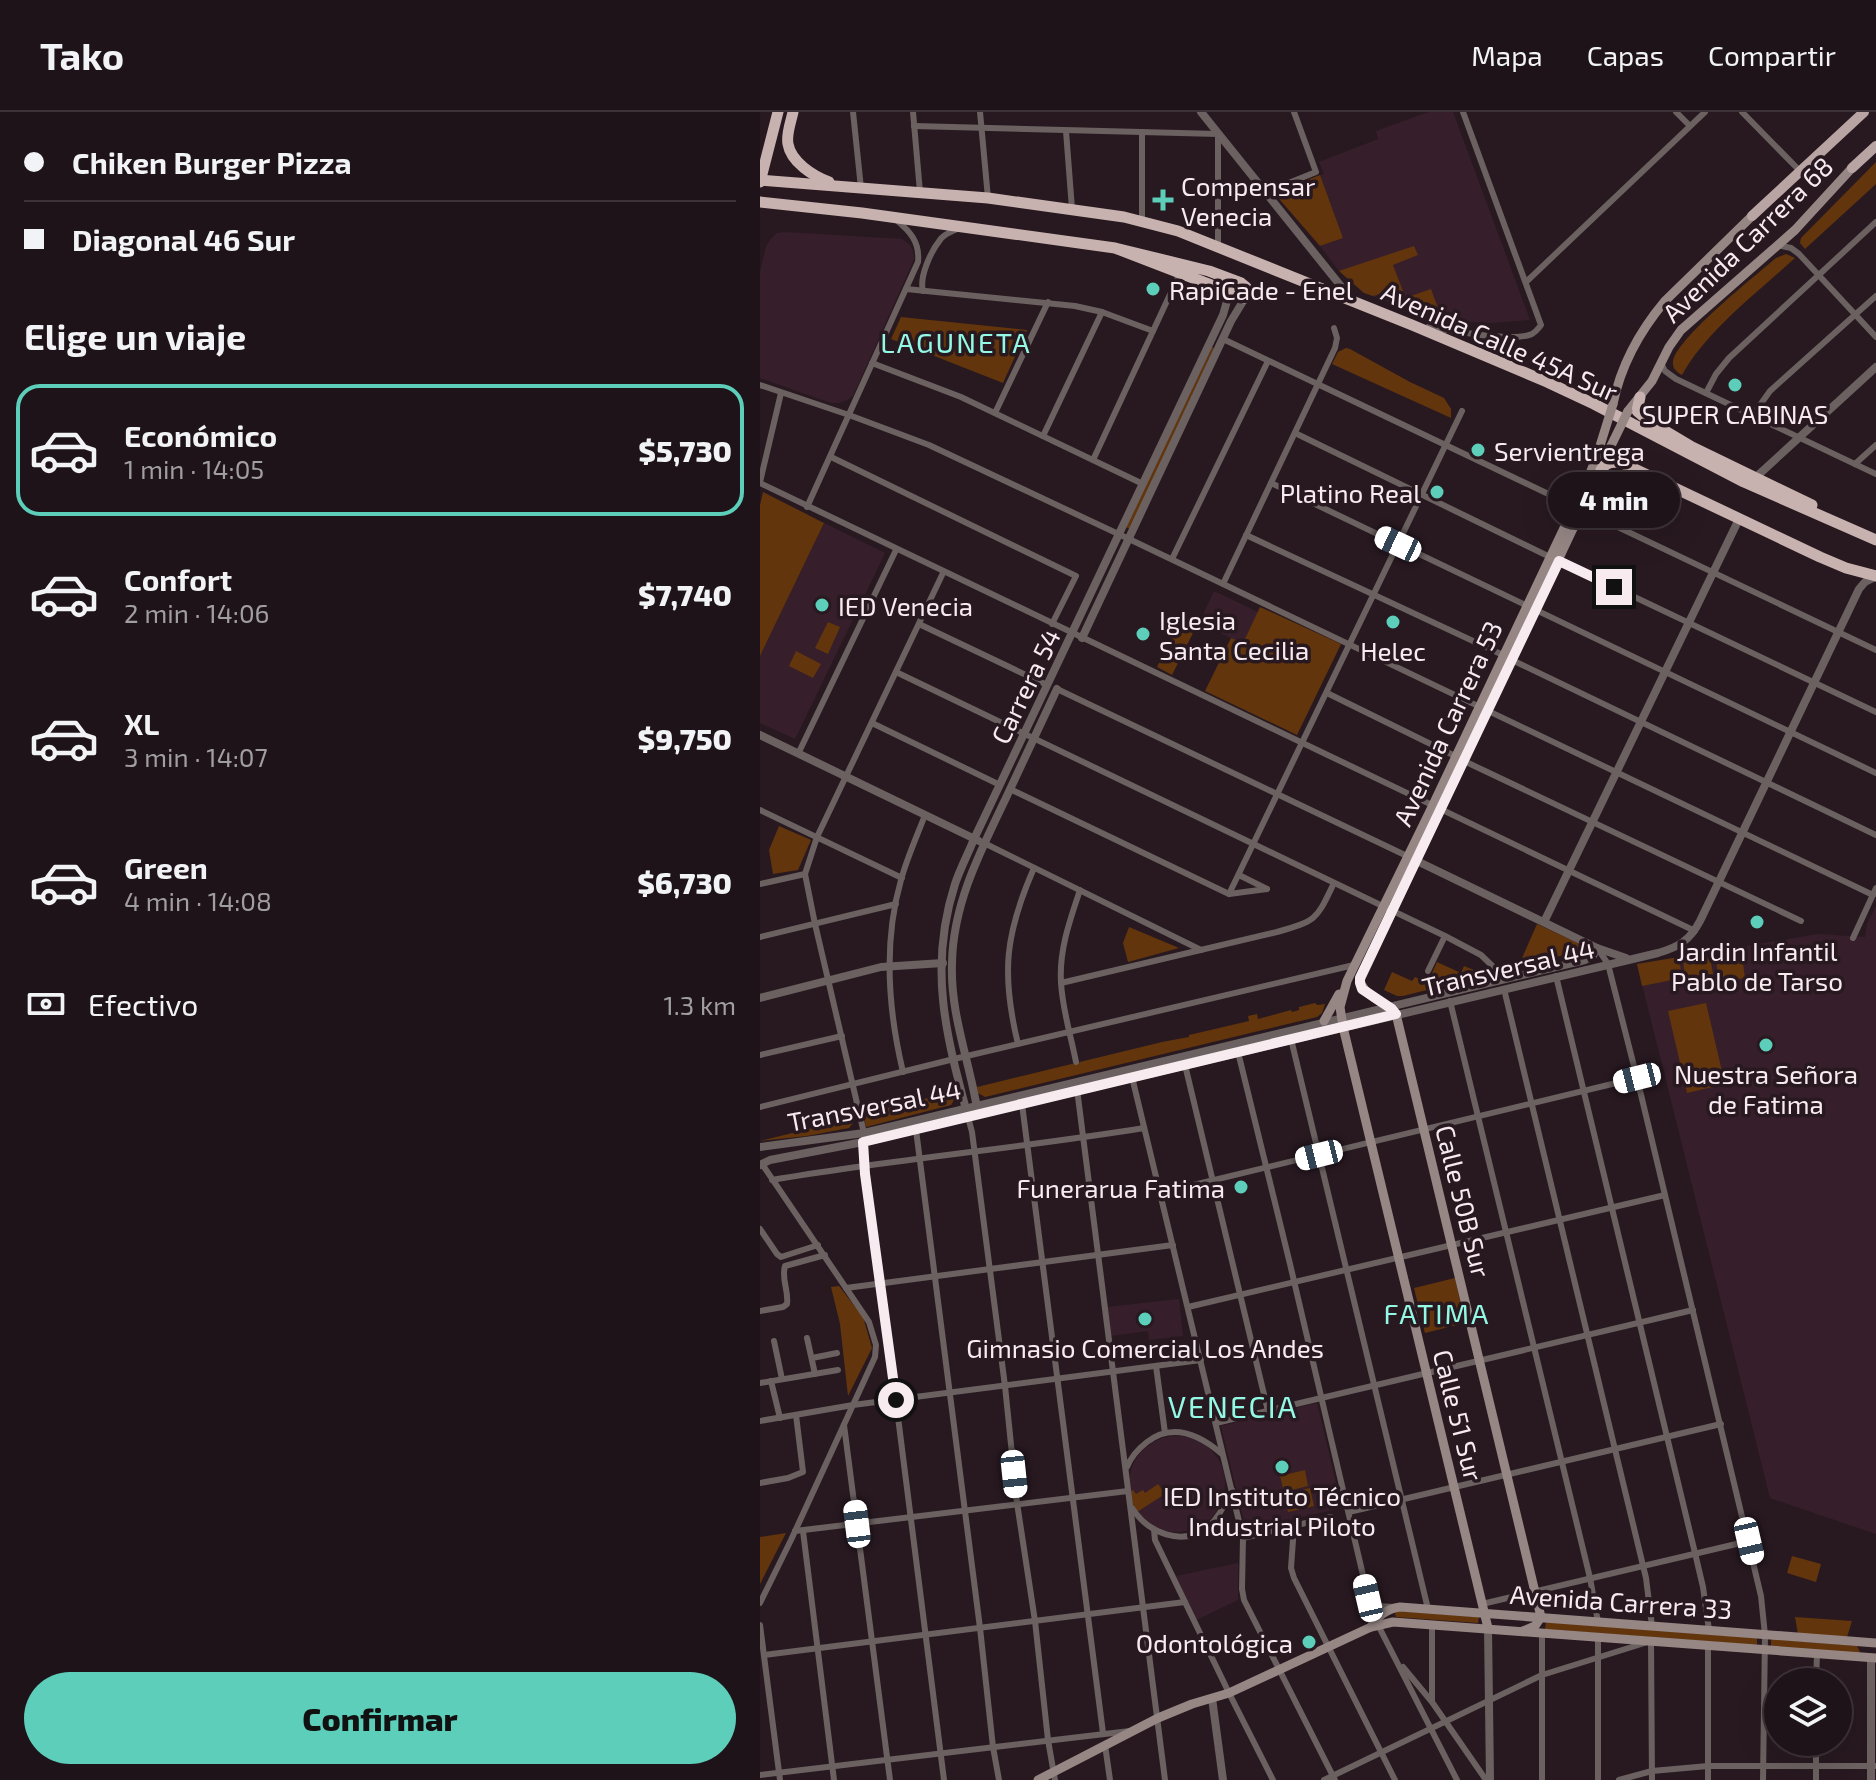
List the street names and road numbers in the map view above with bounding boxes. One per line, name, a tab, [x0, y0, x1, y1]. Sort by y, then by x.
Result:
street label: Avenida Carrera 68	[1655, 150, 1839, 328]
street label: Avenida Calle 45A Sur	[1377, 275, 1623, 407]
street label: Avenida Carrera 53	[1386, 616, 1508, 830]
street label: Carrera 54	[984, 623, 1066, 749]
street label: Transversal 44	[1419, 932, 1597, 1002]
street label: Transversal 44	[785, 1073, 963, 1137]
street label: Calle 50B Sur	[1430, 1122, 1498, 1280]
street label: Calle 51 Sur	[1428, 1346, 1490, 1484]
street label: Avenida Carrera 33	[1509, 1578, 1733, 1624]

